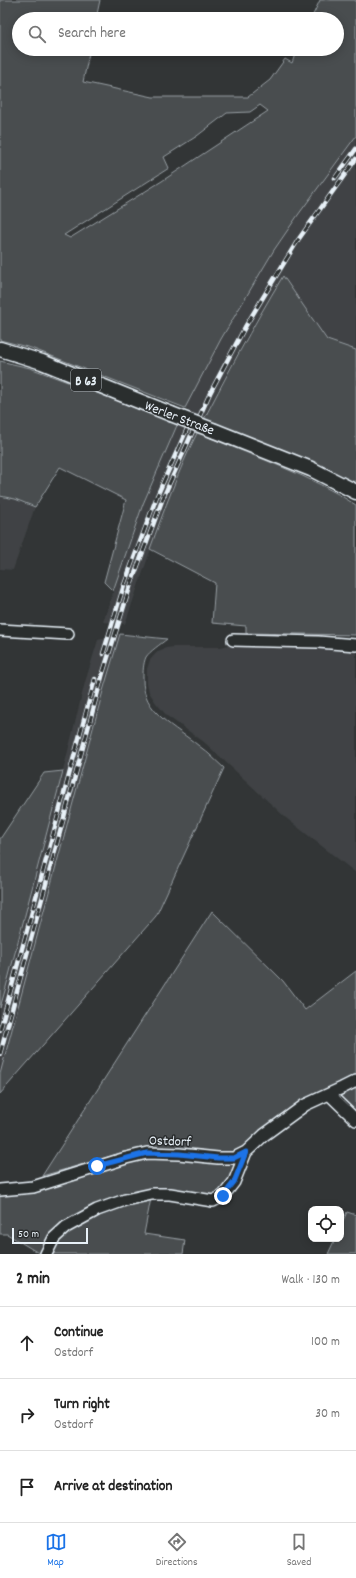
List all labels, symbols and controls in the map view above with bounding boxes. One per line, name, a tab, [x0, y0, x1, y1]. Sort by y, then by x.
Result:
search box	[12, 12, 344, 56]
icon: search	[26, 23, 48, 45]
text: Search here	[58, 23, 126, 45]
road number: B 63	[71, 369, 101, 391]
street label: Werler Straße	[142, 396, 217, 441]
street label: Ostdorf	[149, 1131, 192, 1153]
route start	[88, 1157, 106, 1175]
route end	[214, 1187, 232, 1205]
map controls	[308, 1206, 344, 1242]
button: locate	[308, 1206, 344, 1242]
scale bar	[12, 1226, 88, 1245]
text: 50 m	[18, 1227, 39, 1243]
text: 2 min	[16, 1268, 50, 1292]
text: Walk · 130 m	[281, 1271, 340, 1290]
text: Continue	[54, 1322, 103, 1344]
icon: ahead	[16, 1332, 38, 1354]
text: 100 m	[311, 1333, 340, 1352]
text: Ostdorf	[54, 1344, 93, 1363]
text: Turn right	[54, 1394, 110, 1416]
icon: right	[16, 1404, 38, 1426]
text: 30 m	[315, 1405, 340, 1424]
text: Ostdorf	[54, 1416, 93, 1435]
icon: arrive	[16, 1476, 38, 1498]
text: Arrive at destination	[54, 1476, 172, 1498]
tab: Map	[45, 1531, 67, 1571]
tab: Directions	[156, 1531, 198, 1571]
tab: Saved	[287, 1531, 311, 1571]

